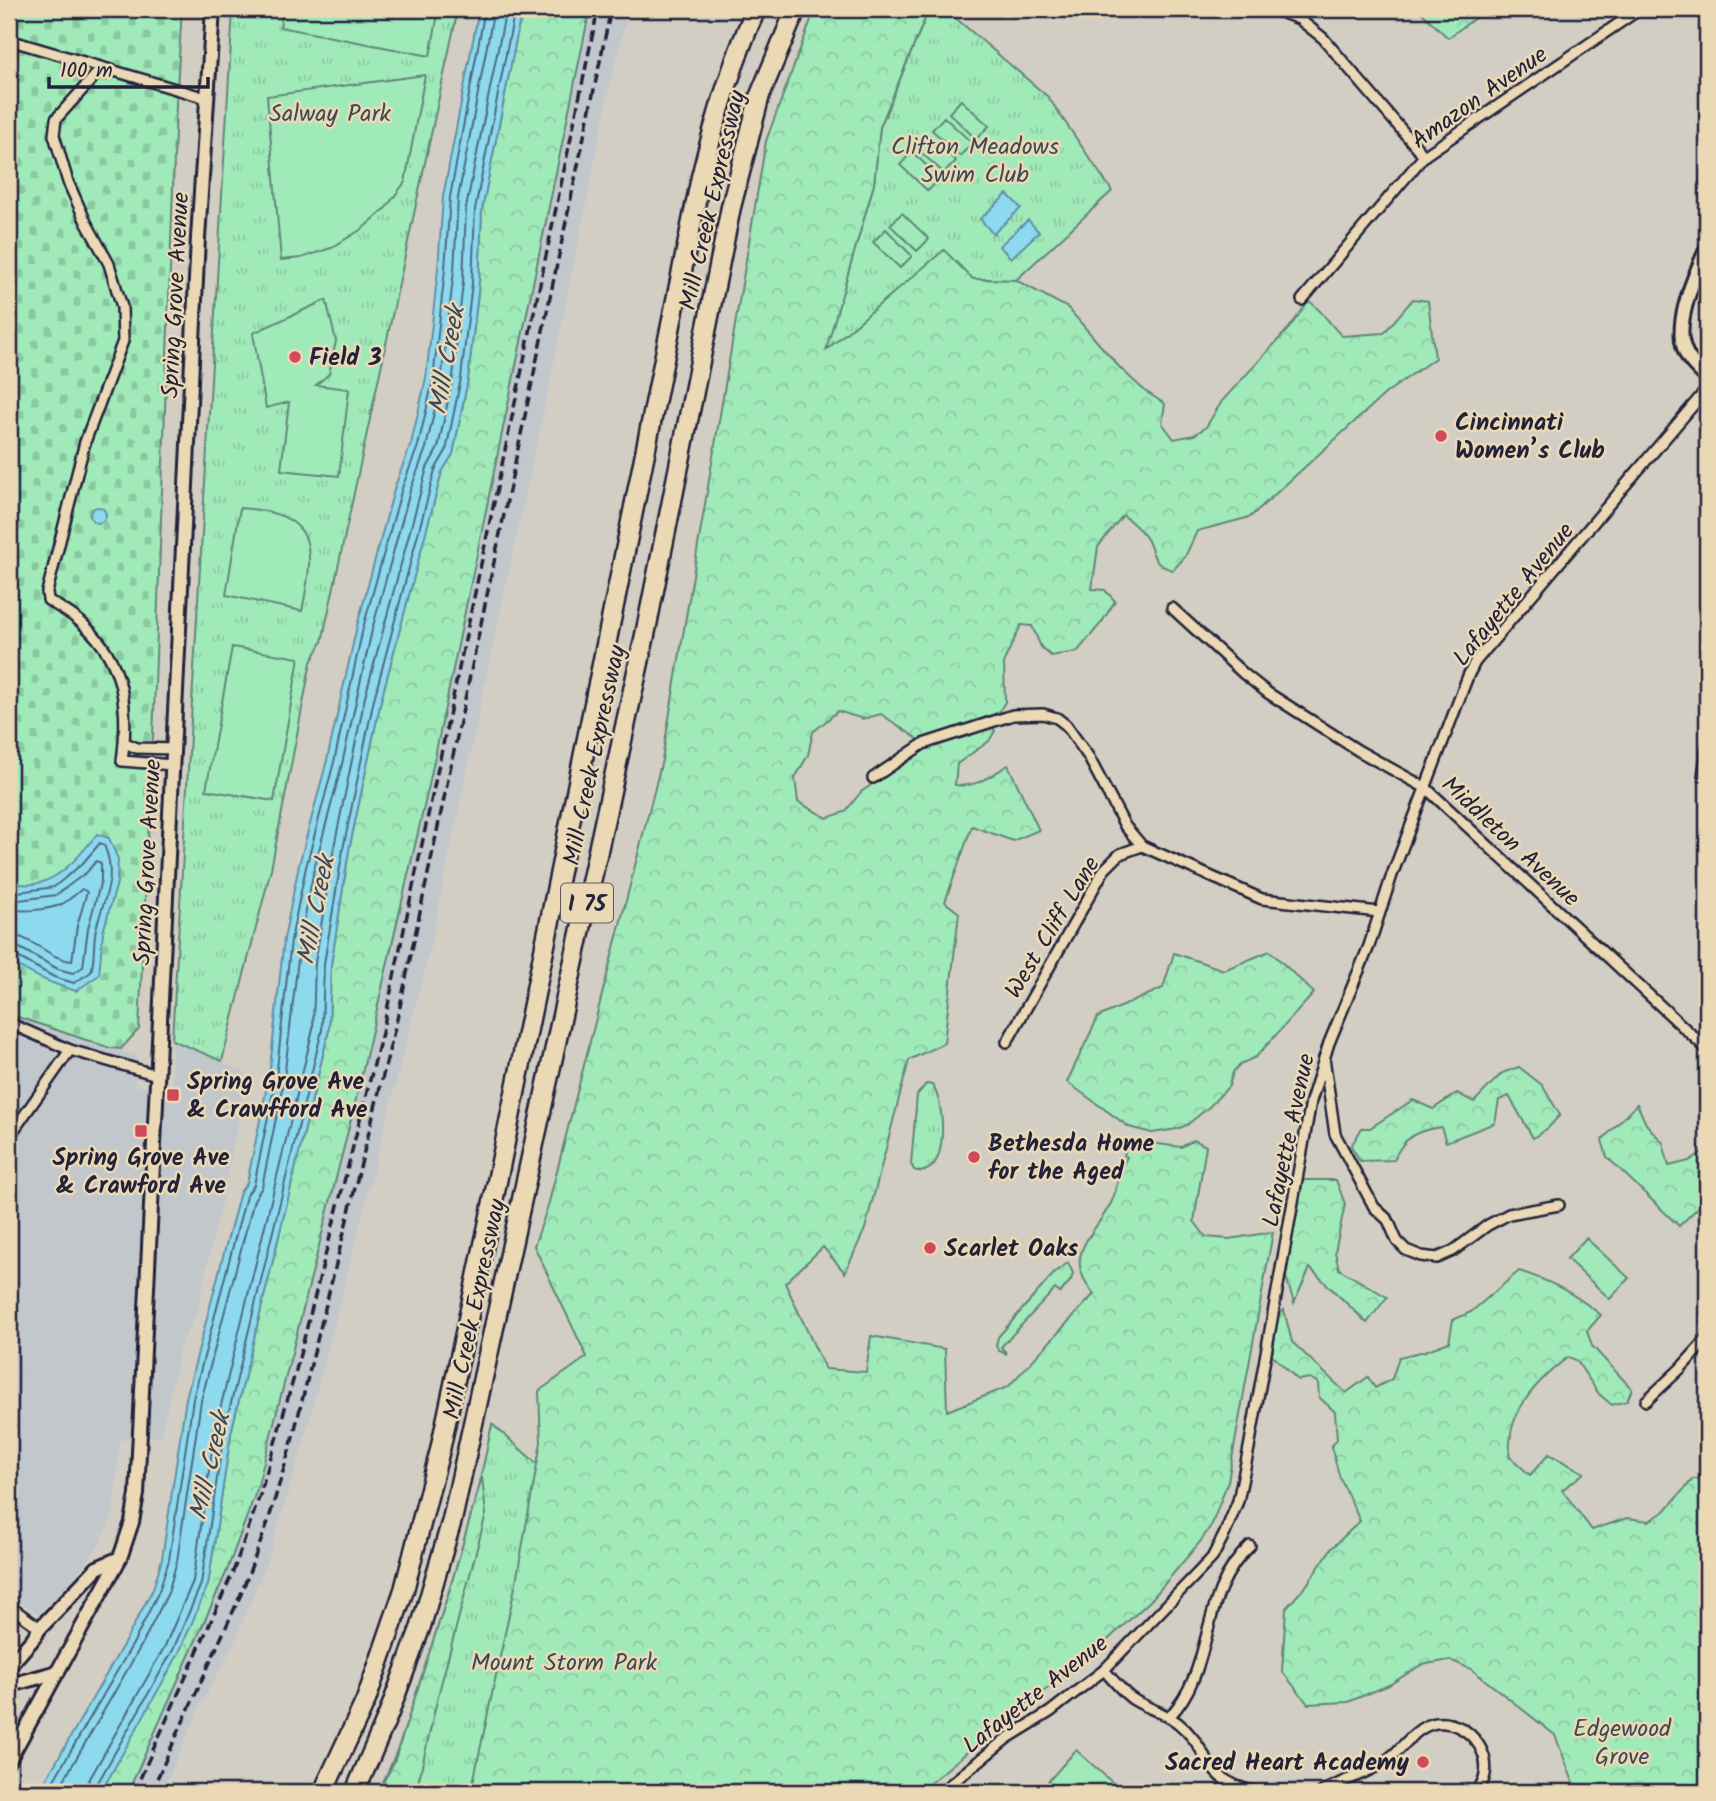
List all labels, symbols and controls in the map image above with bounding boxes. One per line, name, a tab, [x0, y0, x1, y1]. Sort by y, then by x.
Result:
street label: Amazon Avenue	[1403, 36, 1557, 160]
scale bar	[49, 46, 208, 90]
text: 100 m	[60, 55, 113, 88]
street label: Mill Creek Expressway	[669, 86, 758, 314]
park label: Salway Park	[269, 95, 392, 134]
park label: Clifton Meadows Swim Club	[891, 128, 1059, 195]
street label: Spring Grove Avenue	[152, 191, 201, 399]
water label: Mill Creek	[418, 299, 479, 418]
place label: Field 3	[309, 339, 382, 378]
marker: Field 3	[287, 349, 303, 365]
place label: Cincinnati Women’s Club	[1455, 404, 1605, 471]
marker: Cincinnati Women’s Club	[1433, 428, 1449, 444]
street label: Lafayette Avenue	[1444, 514, 1585, 676]
street label: Mill Creek Expressway	[553, 641, 638, 869]
street label: Spring Grove Avenue	[124, 758, 173, 966]
street label: Middleton Avenue	[1431, 767, 1589, 917]
water label: Mill Creek	[286, 849, 349, 968]
street label: West Cliff Lane	[995, 849, 1111, 1007]
road number: I 75	[561, 884, 613, 922]
street label: Lafayette Avenue	[1252, 1050, 1327, 1231]
place label: Spring Grove Ave & Crawfford Ave	[187, 1063, 368, 1130]
marker: Spring Grove Ave & Crawfford Ave	[165, 1087, 181, 1103]
marker: Spring Grove Ave & Crawford Ave	[133, 1123, 149, 1139]
place label: Bethesda Home for the Aged	[988, 1125, 1155, 1192]
place label: Spring Grove Ave & Crawford Ave	[52, 1139, 230, 1206]
marker: Bethesda Home for the Aged	[966, 1149, 982, 1165]
street label: Mill Creek Expressway	[433, 1195, 518, 1423]
place label: Scarlet Oaks	[944, 1230, 1078, 1269]
marker: Scarlet Oaks	[922, 1240, 938, 1256]
water label: Mill Creek	[178, 1405, 245, 1525]
street label: Lafayette Avenue	[954, 1625, 1118, 1765]
park label: Mount Storm Park	[471, 1644, 658, 1683]
park label: Edgewood Grove	[1573, 1710, 1672, 1777]
place label: Sacred Heart Academy	[1165, 1744, 1410, 1783]
marker: Sacred Heart Academy	[1415, 1754, 1431, 1770]

